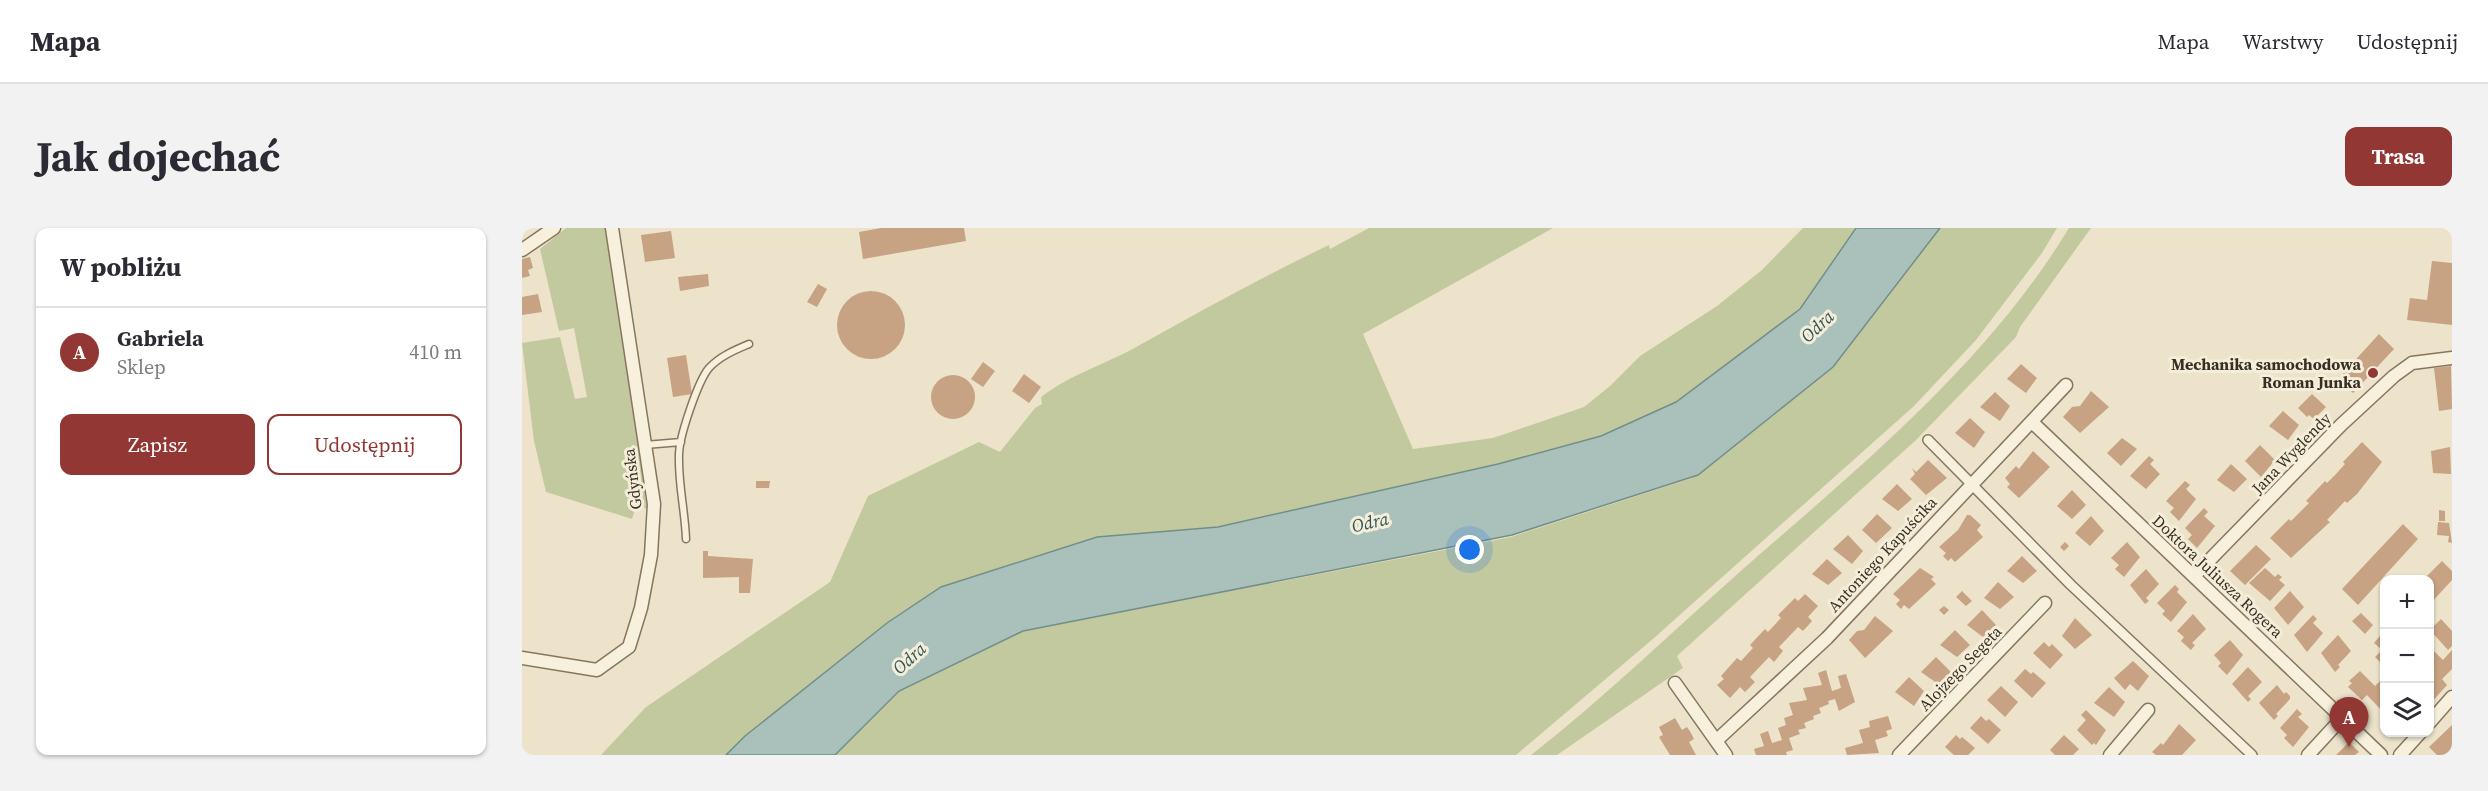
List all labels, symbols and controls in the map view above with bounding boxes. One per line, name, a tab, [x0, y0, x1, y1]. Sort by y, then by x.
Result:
text: Mapa	[30, 22, 101, 60]
text: Mapa	[2158, 27, 2209, 56]
text: Warstwy	[2242, 27, 2323, 56]
text: Udostępnij	[2356, 27, 2458, 56]
text: Jak dojechać	[36, 127, 281, 185]
button: Trasa	[2345, 127, 2452, 186]
text: W pobliżu	[60, 249, 181, 285]
water label: Odra	[1795, 304, 1840, 348]
text: Gabriela	[117, 323, 204, 353]
text: A	[73, 338, 86, 366]
text: 410 m	[409, 338, 462, 366]
text: Sklep	[117, 353, 166, 381]
place label: Mechanika samochodowa Roman Junka	[2171, 353, 2361, 393]
marker: Mechanika samochodowa Roman Junka	[2366, 366, 2380, 380]
street label: Jana Wyglendy	[2246, 407, 2336, 499]
button: Zapisz	[60, 414, 255, 475]
button: Udostępnij	[267, 414, 462, 475]
street label: Gdyńska	[617, 446, 647, 511]
street label: Antoniego Kapuścika	[1823, 491, 1942, 617]
water label: Odra	[1349, 506, 1392, 538]
street label: Doktora Juliusza Rogera	[2148, 510, 2289, 643]
your location	[1455, 535, 1484, 564]
map controls	[2380, 575, 2434, 737]
button: +	[2380, 575, 2434, 629]
street label: Alojzego Segeta	[1914, 620, 2007, 715]
button: −	[2380, 629, 2434, 683]
water label: Odra	[887, 636, 932, 680]
button: layers	[2380, 683, 2434, 737]
pin: A	[2330, 698, 2368, 747]

